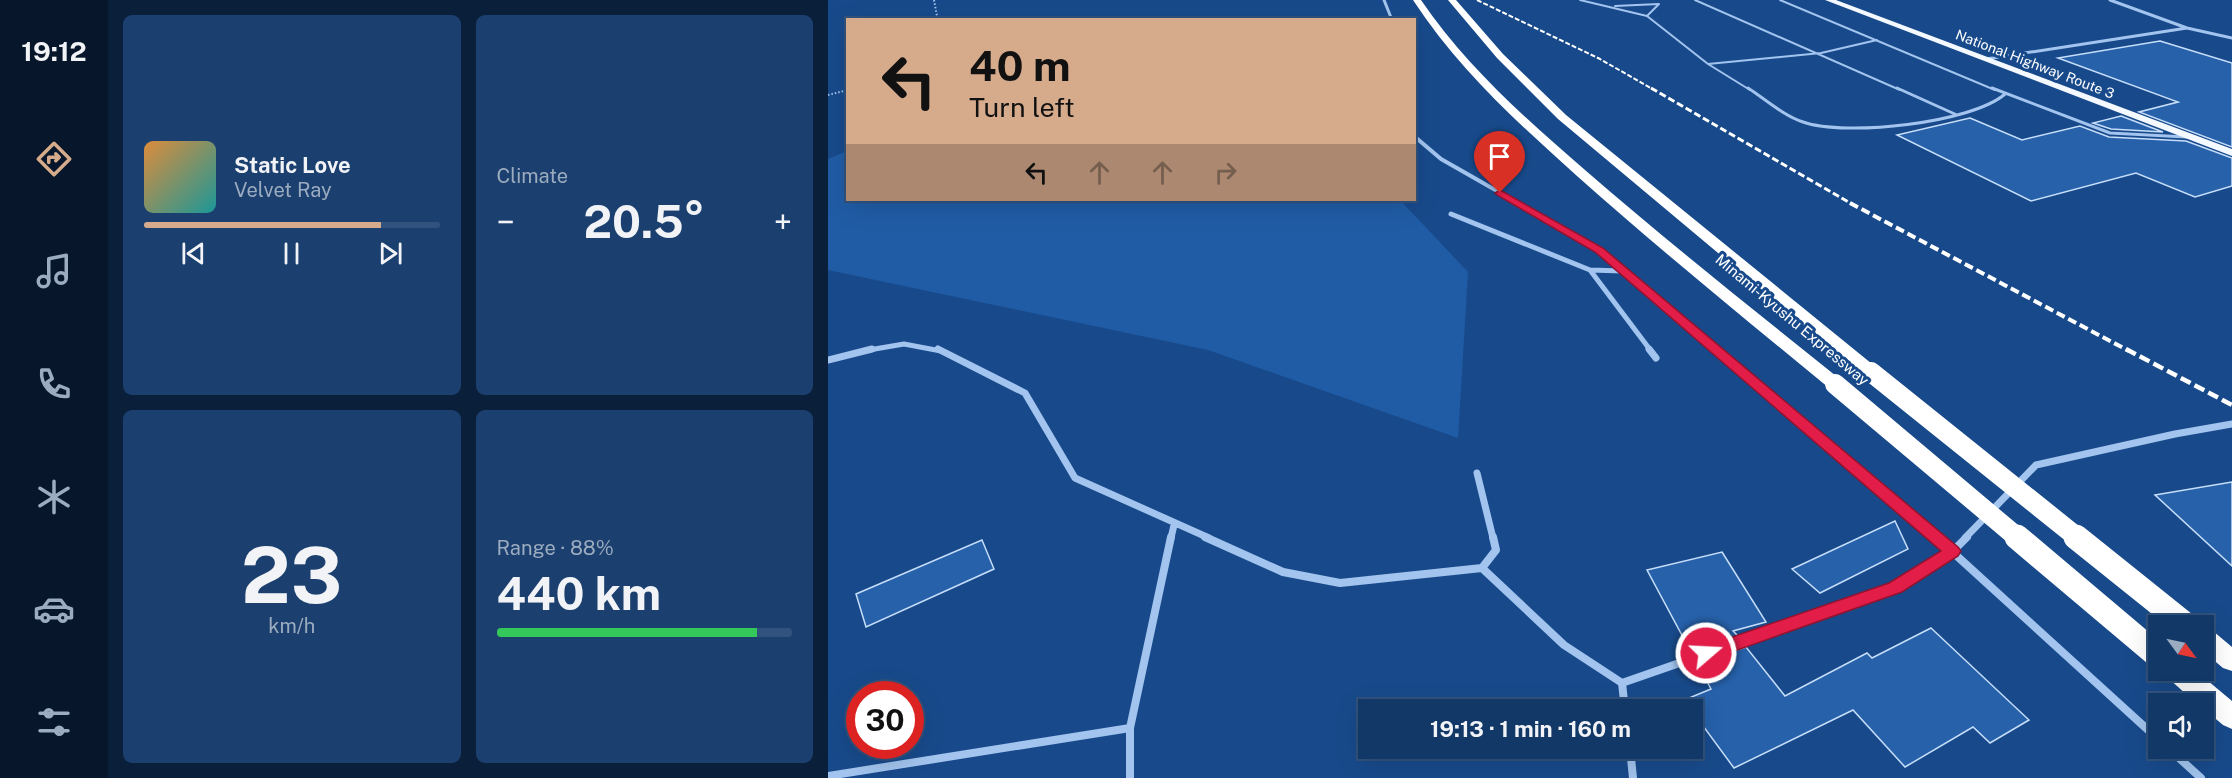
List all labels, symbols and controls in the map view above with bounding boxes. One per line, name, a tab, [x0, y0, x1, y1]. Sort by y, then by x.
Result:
street label: National Highway Route 3	[1953, 26, 2117, 102]
text: 19:12	[21, 35, 87, 67]
text: 40 m	[969, 41, 1071, 90]
icon: left	[870, 42, 948, 120]
text: Turn left	[969, 91, 1075, 123]
pin	[1474, 131, 1525, 193]
icon: directions	[33, 138, 75, 180]
icon: arrive	[1483, 140, 1516, 173]
text: Static Love	[234, 152, 351, 178]
icon: left	[1020, 156, 1053, 189]
icon: ahead	[1083, 156, 1116, 189]
icon: ahead	[1146, 156, 1179, 189]
icon: right	[1209, 156, 1242, 189]
text: Climate	[497, 164, 568, 188]
text: Velvet Ray	[234, 178, 332, 202]
text: 20.5°	[584, 195, 705, 248]
text: −	[497, 203, 515, 241]
text: +	[774, 203, 792, 241]
icon: previous	[177, 237, 210, 270]
icon: pause	[275, 237, 308, 270]
icon: next	[374, 237, 407, 270]
icon: music	[33, 250, 75, 292]
street label: Minami-Kyushu Expressway	[1712, 251, 1872, 389]
icon: phone	[33, 363, 75, 405]
icon: climate	[33, 476, 75, 518]
text: 23	[241, 529, 342, 621]
text: Range · 88%	[497, 536, 614, 560]
text: 440 km	[497, 567, 661, 620]
icon: car	[33, 588, 75, 630]
text: km/h	[268, 614, 315, 638]
north arrow	[2148, 615, 2214, 681]
map controls	[2148, 615, 2214, 759]
position arrow	[1674, 621, 1738, 685]
speed limit sign: 30	[846, 681, 924, 759]
button: sound	[2148, 693, 2214, 759]
icon: filters	[33, 701, 75, 743]
text: 19:13 · 1 min · 160 m	[1430, 716, 1631, 742]

